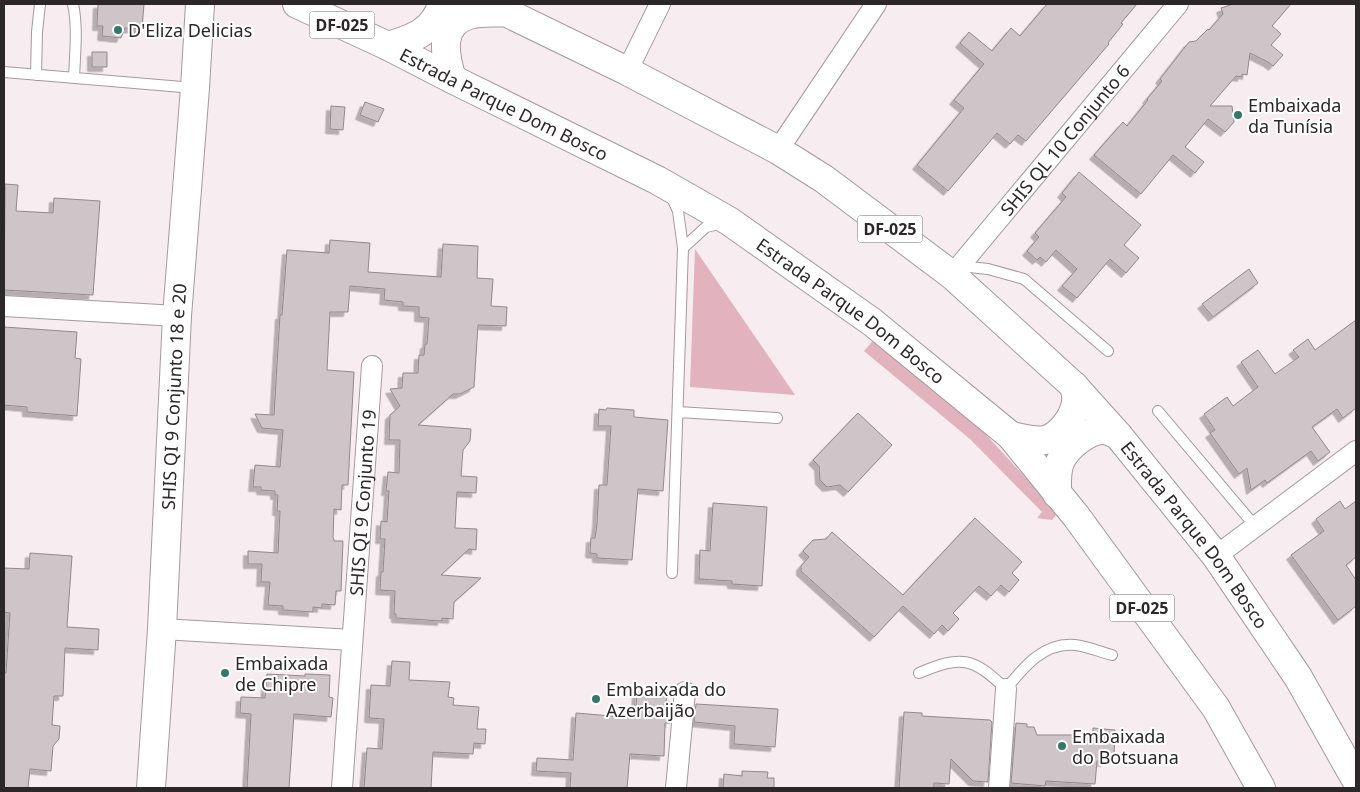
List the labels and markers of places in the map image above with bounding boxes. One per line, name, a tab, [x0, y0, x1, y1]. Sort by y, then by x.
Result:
place label: D'Eliza Delicias	[128, 18, 252, 42]
marker: D'Eliza Delicias	[112, 24, 124, 36]
place label: Embaixada da Tunísia	[1248, 93, 1341, 138]
marker: Embaixada da Tunísia	[1232, 109, 1244, 121]
place label: Embaixada de Chipre	[235, 651, 328, 696]
marker: Embaixada de Chipre	[219, 667, 231, 679]
place label: Embaixada do Azerbaijão	[606, 677, 726, 722]
marker: Embaixada do Azerbaijão	[590, 693, 602, 705]
place label: Embaixada do Botsuana	[1072, 724, 1179, 769]
marker: Embaixada do Botsuana	[1056, 740, 1068, 752]

